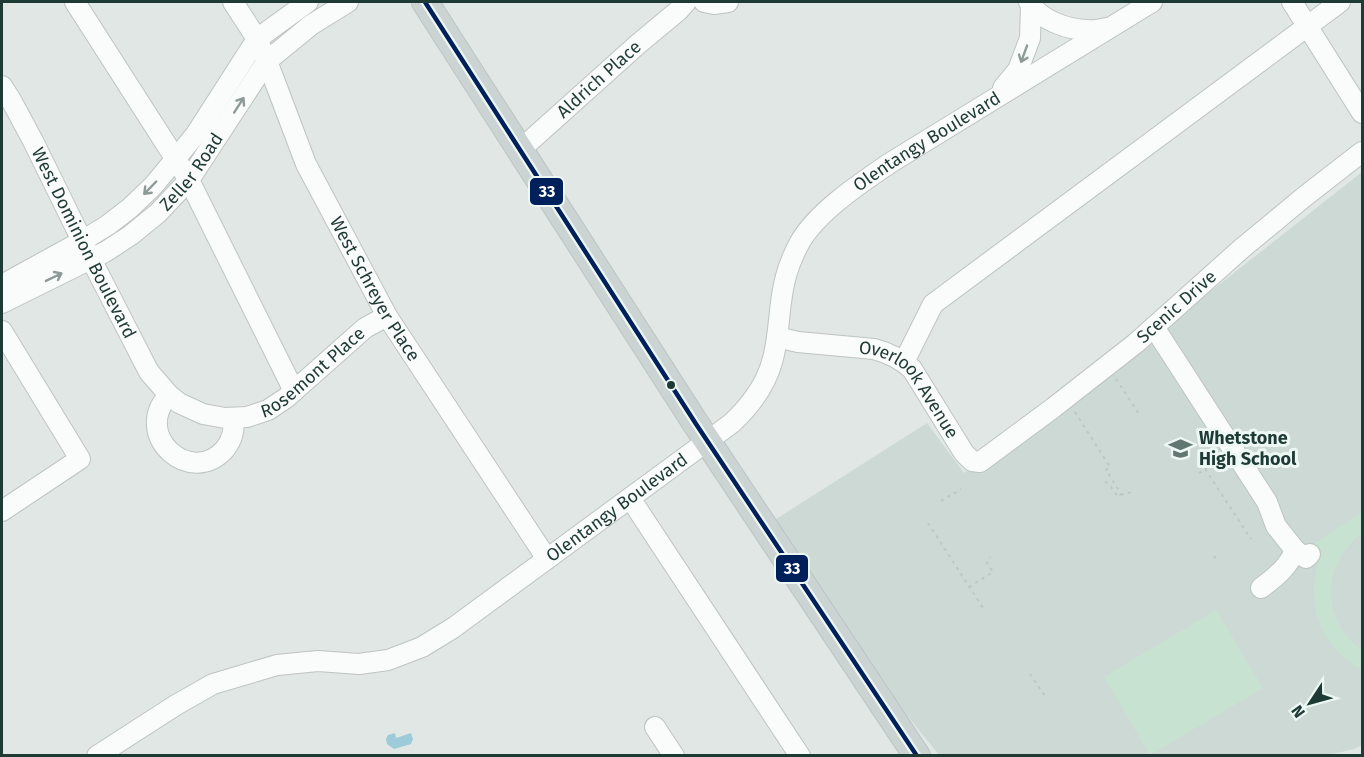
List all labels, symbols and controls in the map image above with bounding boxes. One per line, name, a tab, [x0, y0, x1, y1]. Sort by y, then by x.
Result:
street label: Aldrich Place	[552, 36, 646, 123]
one-way arrow	[1017, 44, 1028, 63]
street label: Olentangy Boulevard	[849, 87, 1005, 196]
one-way arrow	[233, 97, 245, 114]
street label: Zeller Road	[155, 129, 228, 215]
street label: West Dominion Boulevard	[27, 144, 141, 342]
line badge: 33	[529, 177, 564, 206]
one-way arrow	[143, 181, 157, 196]
text: 33	[538, 182, 555, 201]
street label: West Schreyer Place	[325, 213, 425, 365]
street label: Scenic Drive	[1132, 266, 1221, 348]
one-way arrow	[45, 271, 63, 283]
street label: Rosemont Place	[258, 322, 369, 423]
street label: Overlook Avenue	[858, 337, 963, 443]
unlabelled marker	[665, 379, 677, 391]
place label: Whetstone High School	[1199, 427, 1297, 470]
school or university icon: Whetstone High School	[1168, 435, 1194, 461]
street label: Olentangy Boulevard	[542, 448, 692, 567]
line badge: 33	[775, 554, 809, 583]
text: 33	[783, 559, 800, 578]
north arrow	[1280, 673, 1340, 733]
text: N	[1287, 702, 1309, 721]

